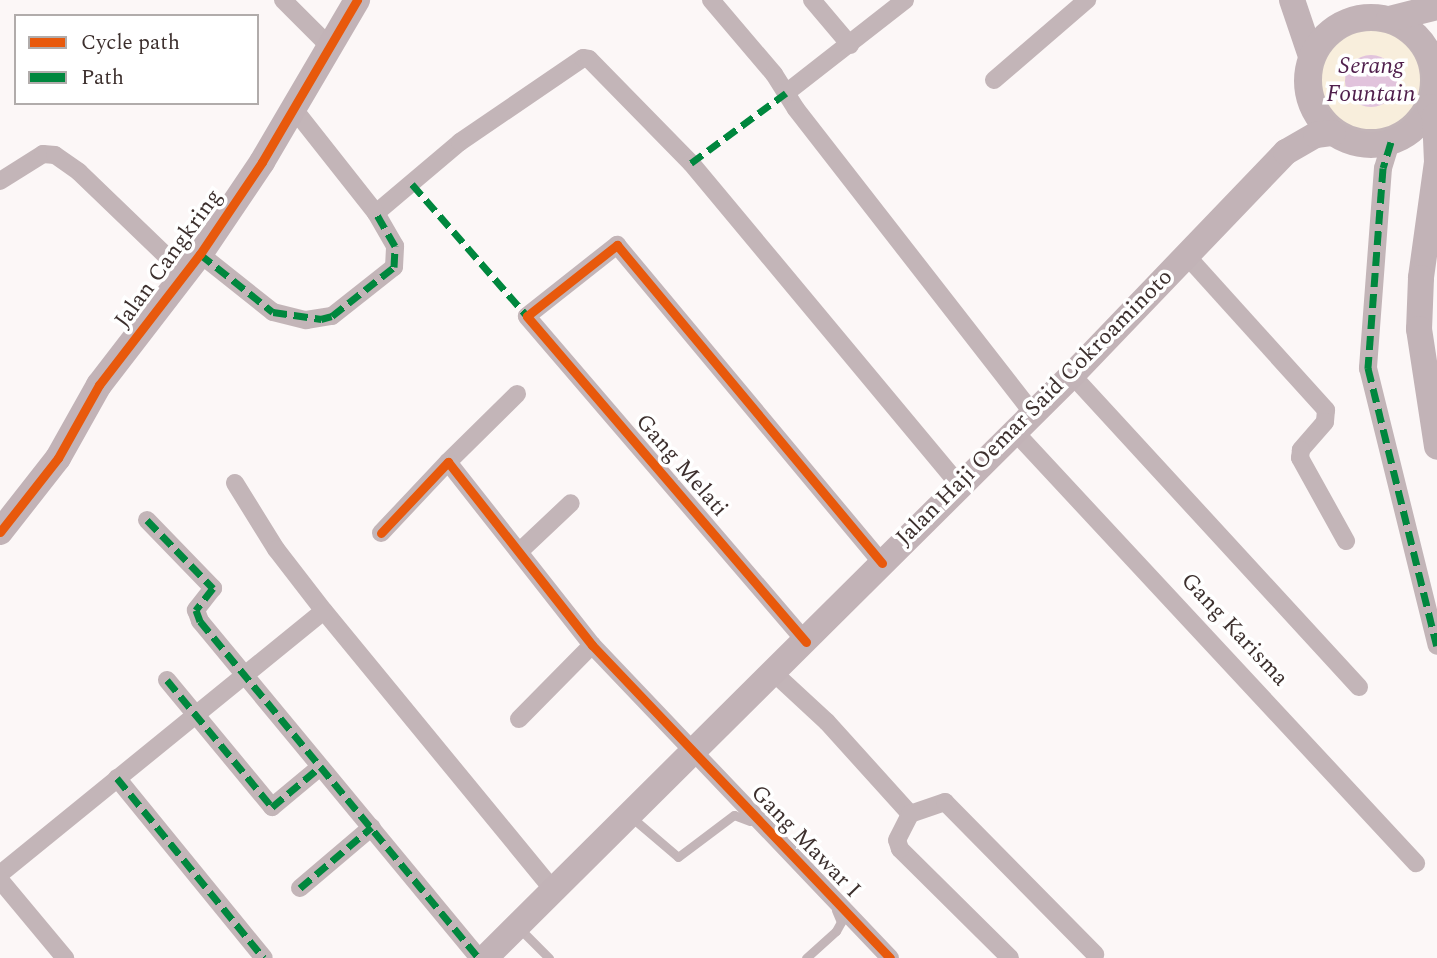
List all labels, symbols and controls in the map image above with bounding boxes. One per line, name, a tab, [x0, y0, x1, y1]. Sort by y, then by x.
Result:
legend	[14, 14, 259, 105]
text: Cycle path	[81, 27, 180, 59]
water label: Serang Fountain	[1326, 53, 1416, 109]
text: Path	[81, 62, 124, 94]
street label: Jalan Cangkring	[109, 184, 229, 334]
street label: Jalan Haji Oemar Said Cokroaminoto	[891, 264, 1179, 552]
street label: Gang Melati	[629, 409, 733, 523]
street label: Gang Karisma	[1174, 568, 1294, 692]
street label: Gang Mawar I	[744, 780, 866, 904]

